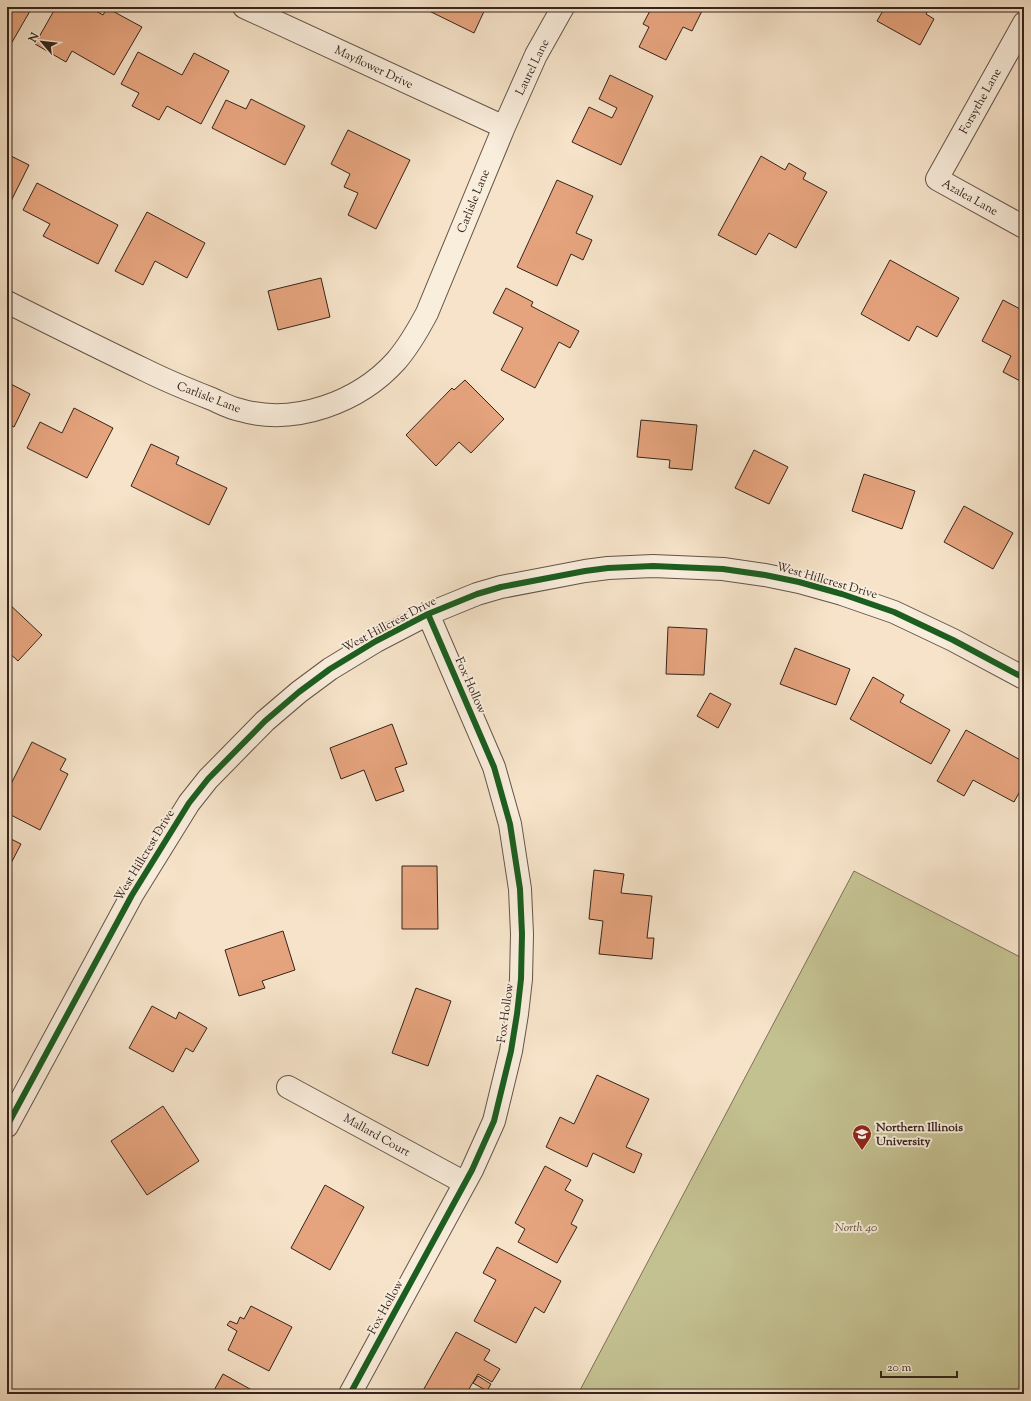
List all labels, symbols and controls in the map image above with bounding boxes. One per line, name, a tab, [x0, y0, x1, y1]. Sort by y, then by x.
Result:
north arrow	[22, 22, 62, 62]
text: N	[24, 30, 43, 46]
street label: Laurel Lane	[511, 36, 554, 99]
street label: Mayflower Drive	[331, 42, 416, 94]
street label: Forsythe Lane	[955, 65, 1007, 138]
street label: Carlisle Lane	[453, 166, 495, 236]
street label: Azalea Lane	[938, 175, 1001, 221]
street label: Carlisle Lane	[174, 377, 244, 419]
street label: West Hillcrest Drive	[774, 558, 880, 604]
street label: West Hillcrest Drive	[339, 592, 440, 657]
street label: Fox Hollow	[450, 654, 490, 716]
street label: West Hillcrest Drive	[110, 806, 180, 905]
street label: Fox Hollow	[493, 982, 519, 1044]
street label: Mallard Court	[340, 1110, 413, 1162]
place label: Northern Illinois University	[875, 1119, 963, 1151]
school or university icon: Northern Illinois University	[851, 1123, 873, 1151]
park label: North 40	[835, 1219, 877, 1237]
street label: Fox Hollow	[364, 1277, 408, 1338]
scale bar	[881, 1353, 957, 1379]
text: 20 m	[887, 1359, 912, 1377]

